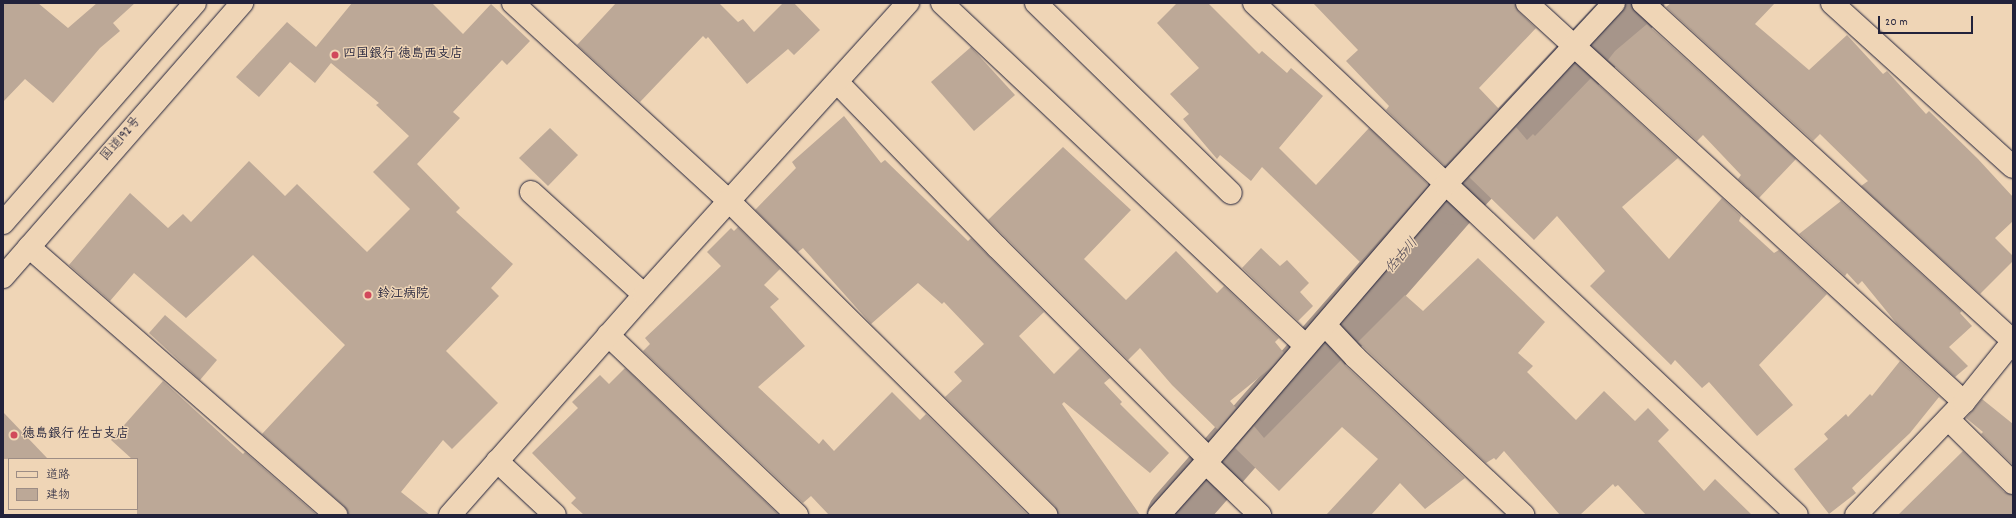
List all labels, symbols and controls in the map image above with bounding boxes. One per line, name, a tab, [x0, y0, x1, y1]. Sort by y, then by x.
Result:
scale bar	[1880, 8, 1975, 34]
text: 20 m	[1885, 14, 1908, 31]
place label: 四国銀行 徳島西支店	[343, 47, 463, 63]
marker: 四国銀行 徳島西支店	[330, 50, 340, 60]
street label: 国道192号	[99, 115, 145, 165]
water label: 佐古川	[1382, 235, 1422, 277]
place label: 鈴江病院	[377, 287, 429, 303]
marker: 鈴江病院	[362, 289, 374, 301]
place label: 徳島銀行 佐古支店	[22, 427, 129, 443]
marker: 徳島銀行 佐古支店	[9, 430, 19, 440]
legend	[8, 458, 138, 510]
text: 道路	[46, 467, 70, 484]
text: 建物	[46, 487, 70, 504]

